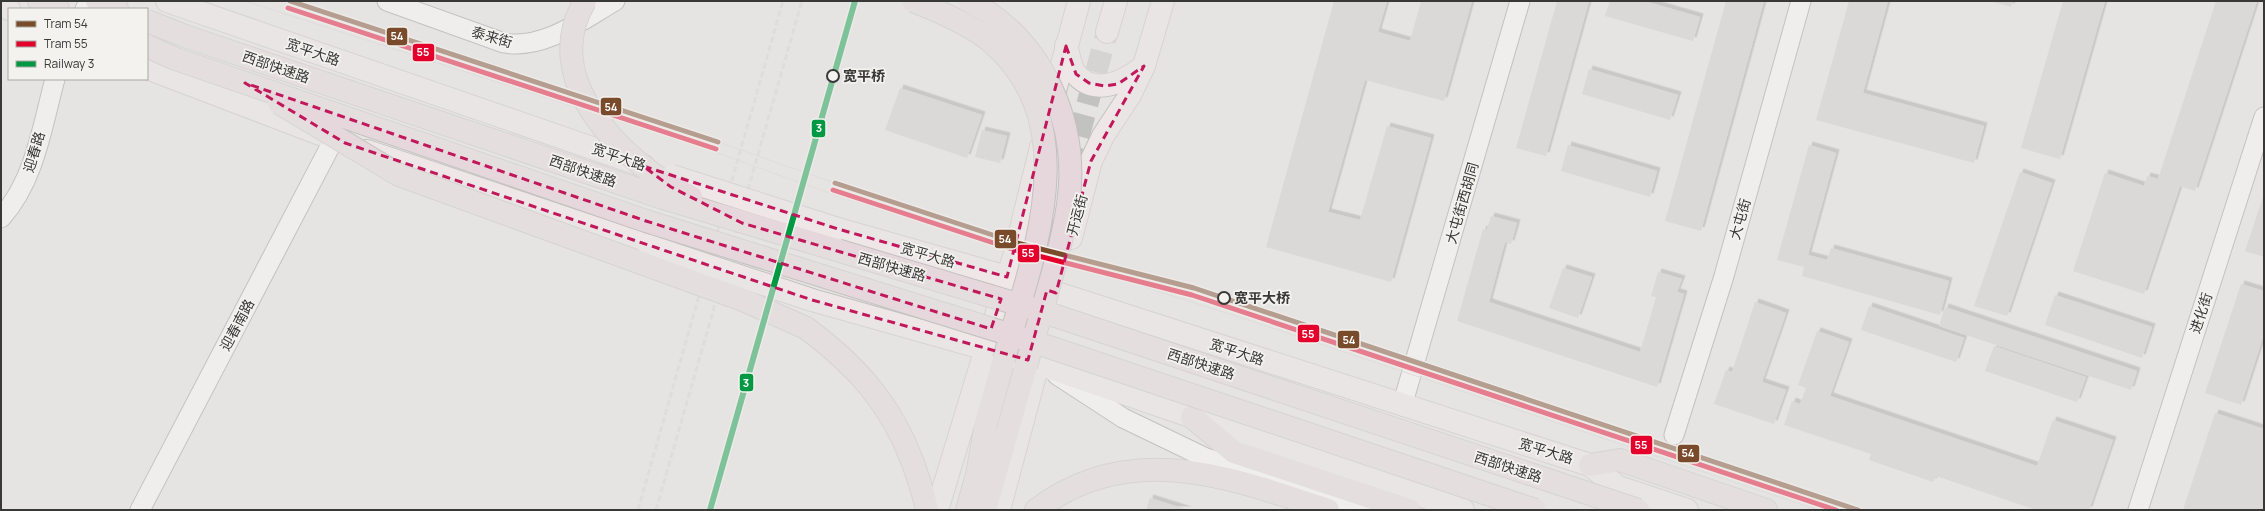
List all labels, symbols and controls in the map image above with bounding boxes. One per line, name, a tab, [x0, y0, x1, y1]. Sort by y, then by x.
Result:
legend	[8, 8, 148, 80]
text: Tram 54	[44, 15, 88, 32]
street label: 泰来街	[469, 22, 515, 51]
line badge: 54	[386, 27, 408, 46]
text: 54	[390, 28, 404, 43]
street label: 宽平大路	[284, 33, 343, 70]
text: Tram 55	[44, 35, 88, 52]
line badge: 55	[412, 43, 435, 62]
text: 55	[417, 44, 429, 59]
street label: 西部快速路	[240, 46, 312, 87]
text: Railway 3	[44, 55, 94, 72]
place label: 宽平桥	[843, 66, 885, 85]
marker: 宽平桥	[826, 69, 840, 83]
line badge: 54	[600, 97, 622, 116]
text: 54	[604, 99, 618, 114]
line badge: 3	[811, 119, 826, 138]
text: 3	[816, 120, 822, 135]
street label: 迎春路	[18, 129, 49, 175]
street label: 宽平大路	[590, 138, 649, 175]
street label: 西部快速路	[547, 150, 619, 191]
street label: 大屯街西胡同	[1441, 160, 1482, 246]
street label: 开运街	[1062, 192, 1091, 238]
street label: 大屯街	[1725, 196, 1754, 242]
line badge: 54	[994, 229, 1017, 249]
text: 54	[998, 231, 1012, 246]
street label: 宽平大路	[899, 238, 958, 271]
line badge: 55	[1017, 244, 1040, 263]
text: 55	[1022, 245, 1034, 260]
street label: 西部快速路	[856, 248, 928, 285]
place label: 宽平大桥	[1234, 288, 1290, 307]
street label: 进化街	[2185, 290, 2216, 336]
marker: 宽平大桥	[1217, 291, 1231, 305]
street label: 迎春南路	[215, 296, 258, 354]
line badge: 55	[1297, 324, 1320, 343]
text: 55	[1302, 326, 1314, 341]
line badge: 54	[1337, 330, 1360, 349]
text: 54	[1342, 332, 1356, 347]
street label: 宽平大路	[1208, 334, 1267, 369]
street label: 西部快速路	[1165, 344, 1237, 383]
line badge: 3	[739, 373, 754, 392]
text: 3	[743, 375, 749, 390]
street label: 宽平大路	[1517, 433, 1576, 468]
line badge: 55	[1630, 435, 1653, 455]
text: 55	[1635, 437, 1647, 452]
line badge: 54	[1677, 444, 1700, 463]
text: 54	[1681, 445, 1695, 460]
street label: 西部快速路	[1472, 447, 1544, 486]

